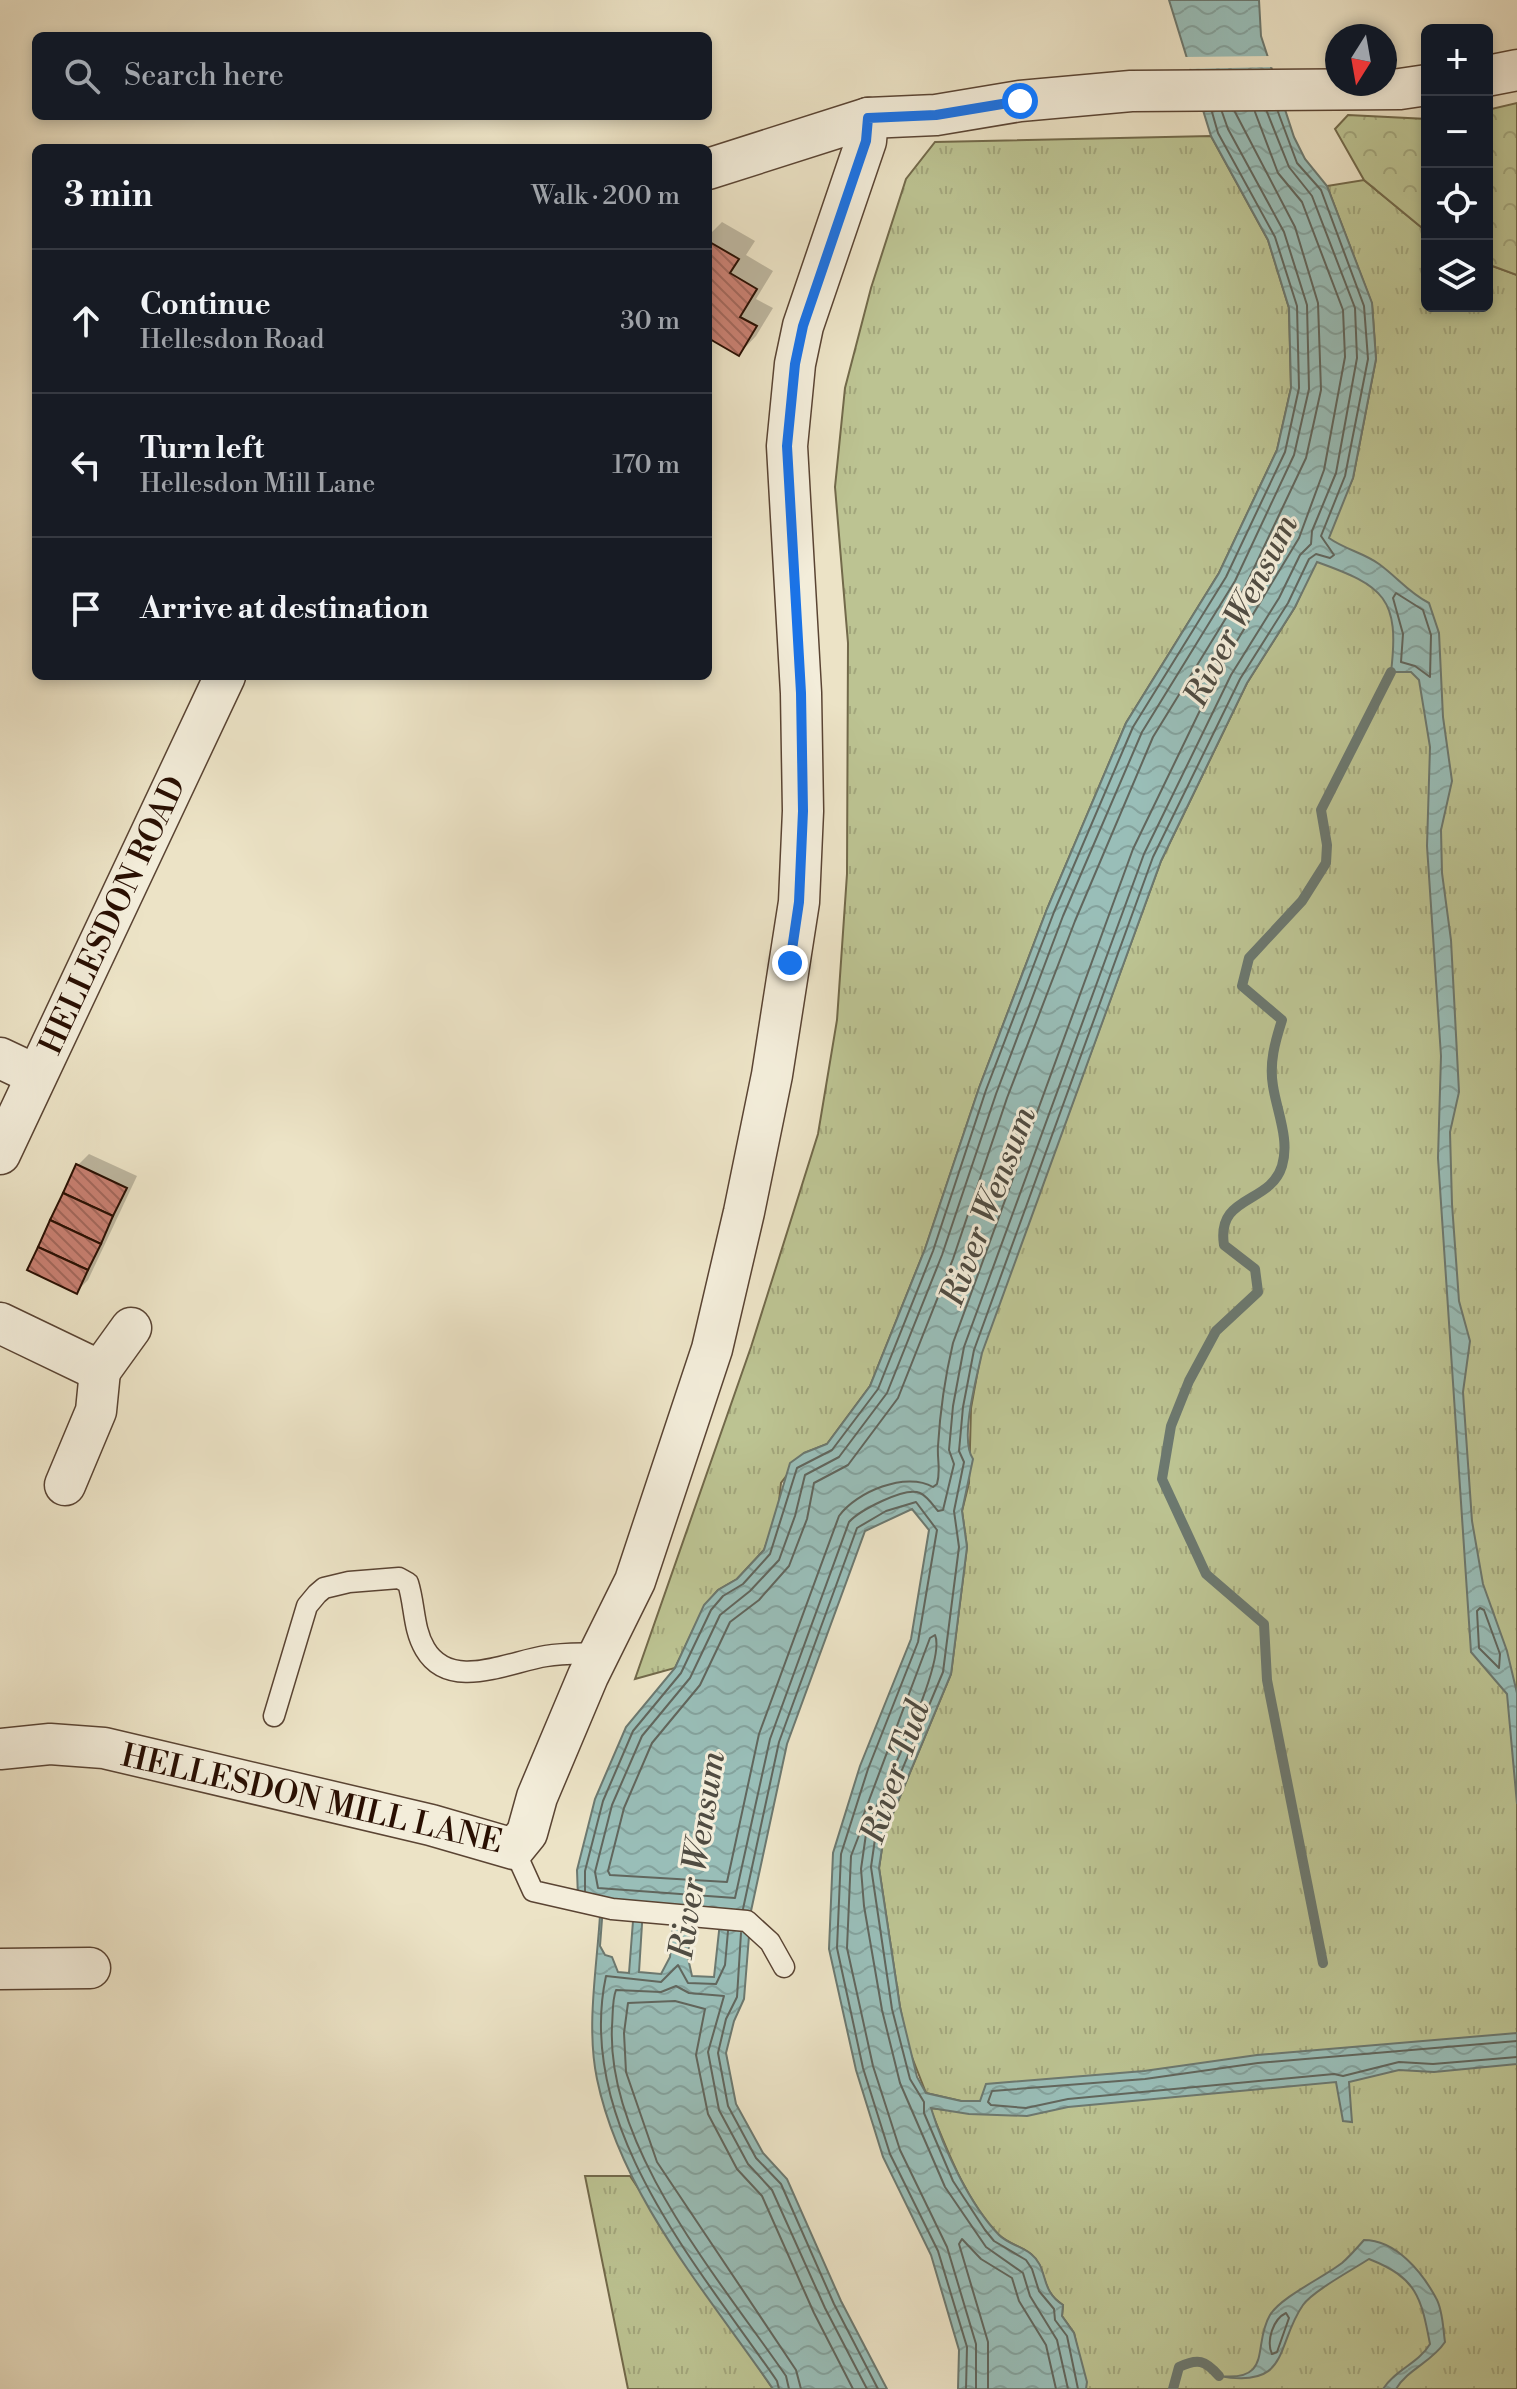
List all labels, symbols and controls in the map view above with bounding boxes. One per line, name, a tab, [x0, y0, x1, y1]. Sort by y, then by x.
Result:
north arrow	[1325, 24, 1397, 96]
map controls	[1421, 24, 1493, 312]
button: +	[1421, 24, 1493, 96]
search box	[32, 32, 712, 120]
icon: search	[60, 54, 104, 98]
text: Search here	[124, 57, 284, 95]
route start	[1002, 83, 1038, 119]
button: −	[1421, 96, 1493, 168]
button: locate	[1421, 168, 1493, 240]
text: 3 min	[64, 175, 153, 217]
text: Walk · 200 m	[531, 180, 680, 212]
button: layers	[1421, 240, 1493, 312]
text: Continue	[140, 286, 271, 324]
icon: ahead	[64, 299, 108, 343]
text: 30 m	[620, 305, 680, 337]
text: Hellesdon Road	[140, 324, 324, 356]
text: Turn left	[140, 430, 264, 468]
icon: left	[64, 443, 108, 487]
text: 170 m	[612, 449, 680, 481]
text: Hellesdon Mill Lane	[140, 468, 375, 500]
water label: River Wensum	[1175, 508, 1308, 715]
icon: arrive	[64, 587, 108, 631]
text: Arrive at destination	[140, 590, 429, 628]
street label: HELLESDON ROAD	[31, 770, 195, 1061]
route end	[772, 945, 808, 981]
water label: River Wensum	[931, 1101, 1046, 1313]
water label: River Tud	[852, 1694, 940, 1850]
street label: HELLESDON MILL LANE	[117, 1736, 506, 1862]
water label: River Wensum	[661, 1748, 735, 1963]

